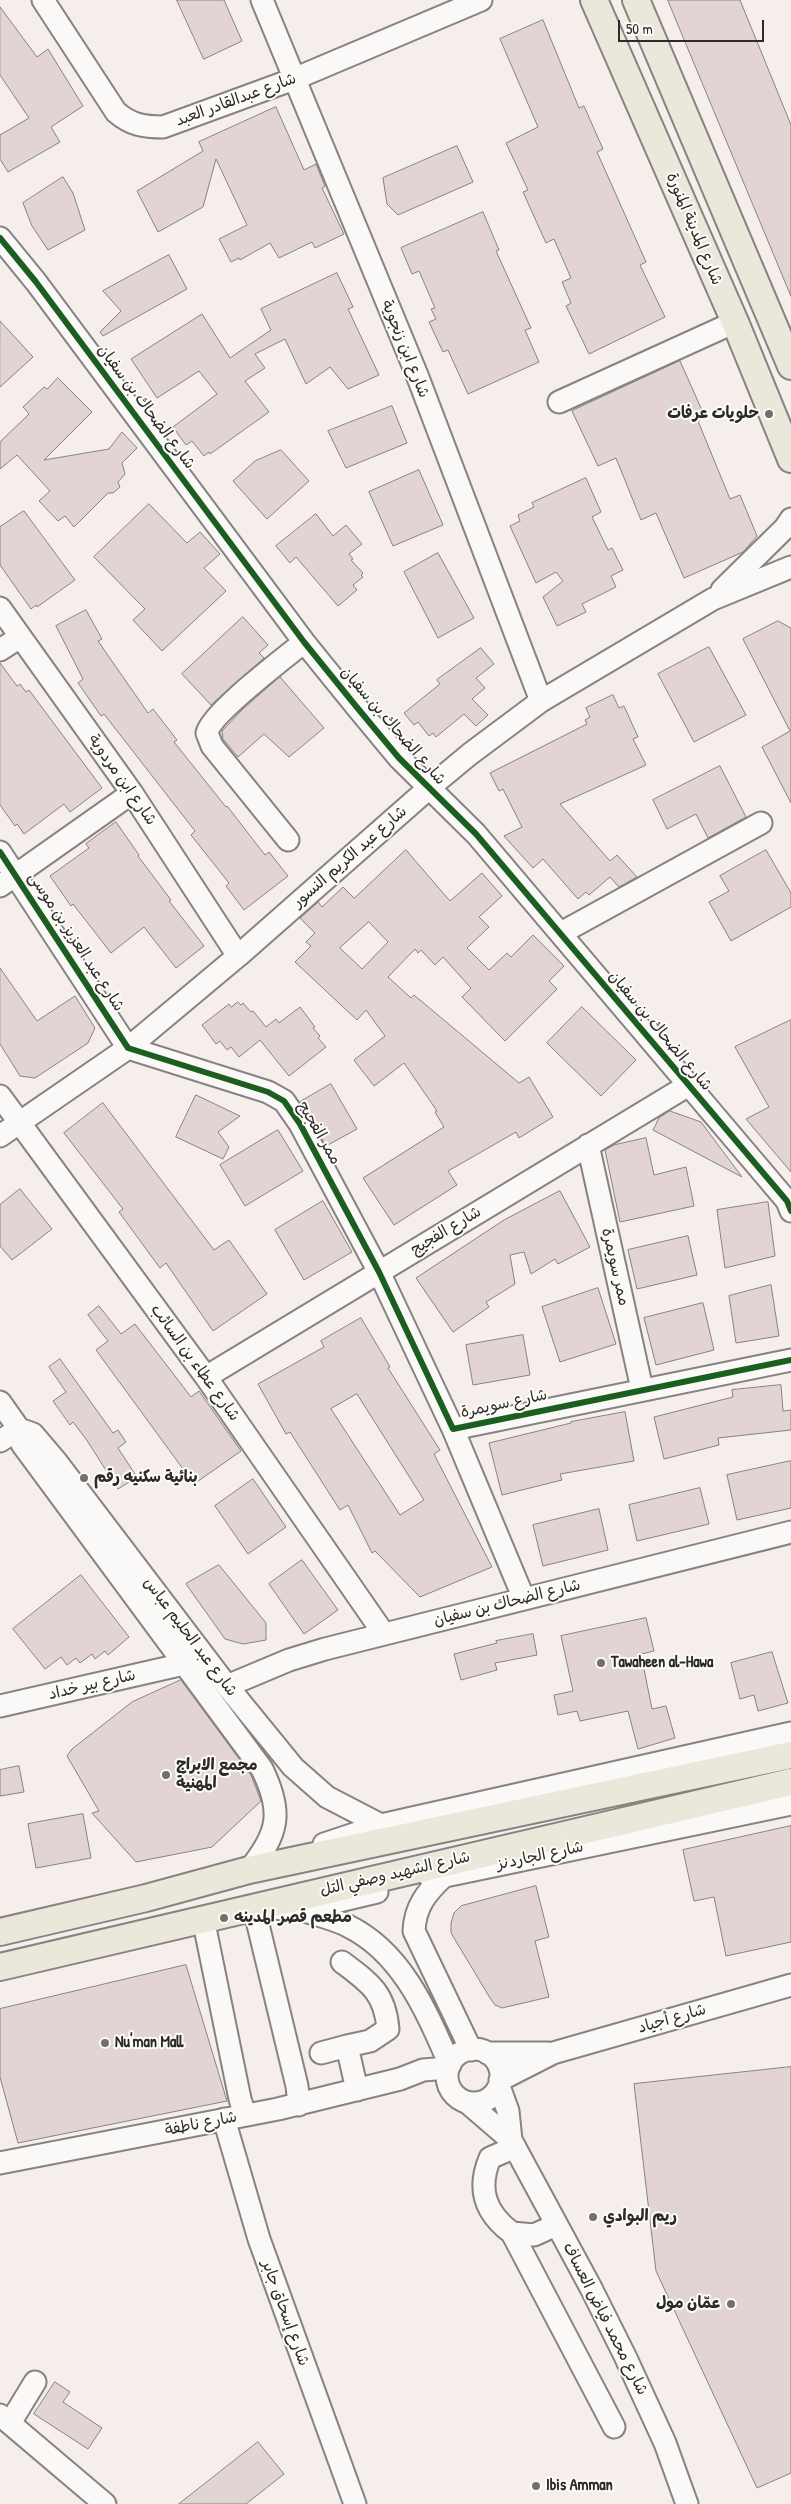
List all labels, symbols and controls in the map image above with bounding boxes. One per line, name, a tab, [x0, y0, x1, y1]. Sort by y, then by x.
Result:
scale bar	[621, 10, 767, 42]
text: 50 m	[626, 18, 653, 39]
street label: شارع عبدالقادر العبد	[173, 69, 299, 131]
street label: شارع المدينة المنورة	[662, 170, 726, 288]
street label: شارع ابن زنجوية	[377, 297, 433, 401]
street label: شارع الضحاك بن سفيان	[93, 341, 199, 473]
place label: حلويات عرفات	[667, 404, 759, 424]
marker: حلويات عرفات	[763, 408, 775, 420]
street label: شارع الضحاك بن سفيان	[336, 663, 450, 789]
street label: شارع ابن مردوية	[84, 731, 160, 829]
street label: شارع عبد الكريم النسور	[289, 802, 411, 912]
street label: شارع عبد العزيز بن موسى	[24, 869, 128, 1015]
street label: شارع الضحاك بن سفيان	[604, 967, 716, 1095]
street label: ممر الفجيج	[293, 1098, 345, 1168]
street label: شارع الفجيج	[407, 1202, 485, 1260]
street label: ممر سويمرة	[597, 1226, 633, 1308]
street label: شارع عطاء بن السائب	[146, 1301, 244, 1425]
street label: شارع سويمرة	[459, 1385, 549, 1423]
place label: بنائية سكنيه رقم	[94, 1468, 198, 1488]
marker: بنائية سكنيه رقم	[78, 1472, 90, 1484]
street label: شارع عبد الحليم عباس	[139, 1574, 241, 1700]
street label: شارع الضحاك بن سفيان	[432, 1575, 582, 1631]
place label: Tawaheen al-Hawa	[611, 1653, 713, 1673]
marker: Tawaheen al-Hawa	[595, 1657, 607, 1669]
street label: شارع بير خداد	[47, 1666, 137, 1704]
place label: مجمع الابراج المهنية	[176, 1756, 258, 1794]
marker: مجمع الابراج المهنية	[160, 1769, 172, 1781]
street label: شارع الجاردنز	[495, 1837, 585, 1875]
street label: شارع الشهيد وصفي التل	[318, 1847, 472, 1901]
place label: مطعم قصر المدينه	[234, 1908, 352, 1928]
marker: مطعم قصر المدينه	[218, 1912, 230, 1924]
street label: شارع أجياد	[636, 2000, 708, 2038]
place label: Nu'man Mall	[115, 2033, 183, 2053]
marker: Nu'man Mall	[99, 2037, 111, 2049]
street label: شارع ناطفة	[163, 2108, 239, 2140]
place label: ريم البوادي	[603, 2207, 677, 2227]
marker: ريم البوادي	[587, 2211, 599, 2223]
street label: شارع محمد فياض العساف	[558, 2240, 652, 2398]
street label: شارع إسحاق جابر	[257, 2257, 313, 2369]
place label: عمّان مول	[656, 2294, 721, 2314]
marker: عمّان مول	[725, 2298, 737, 2310]
place label: Ibis Amman	[546, 2476, 613, 2496]
marker: Ibis Amman	[530, 2480, 542, 2492]

